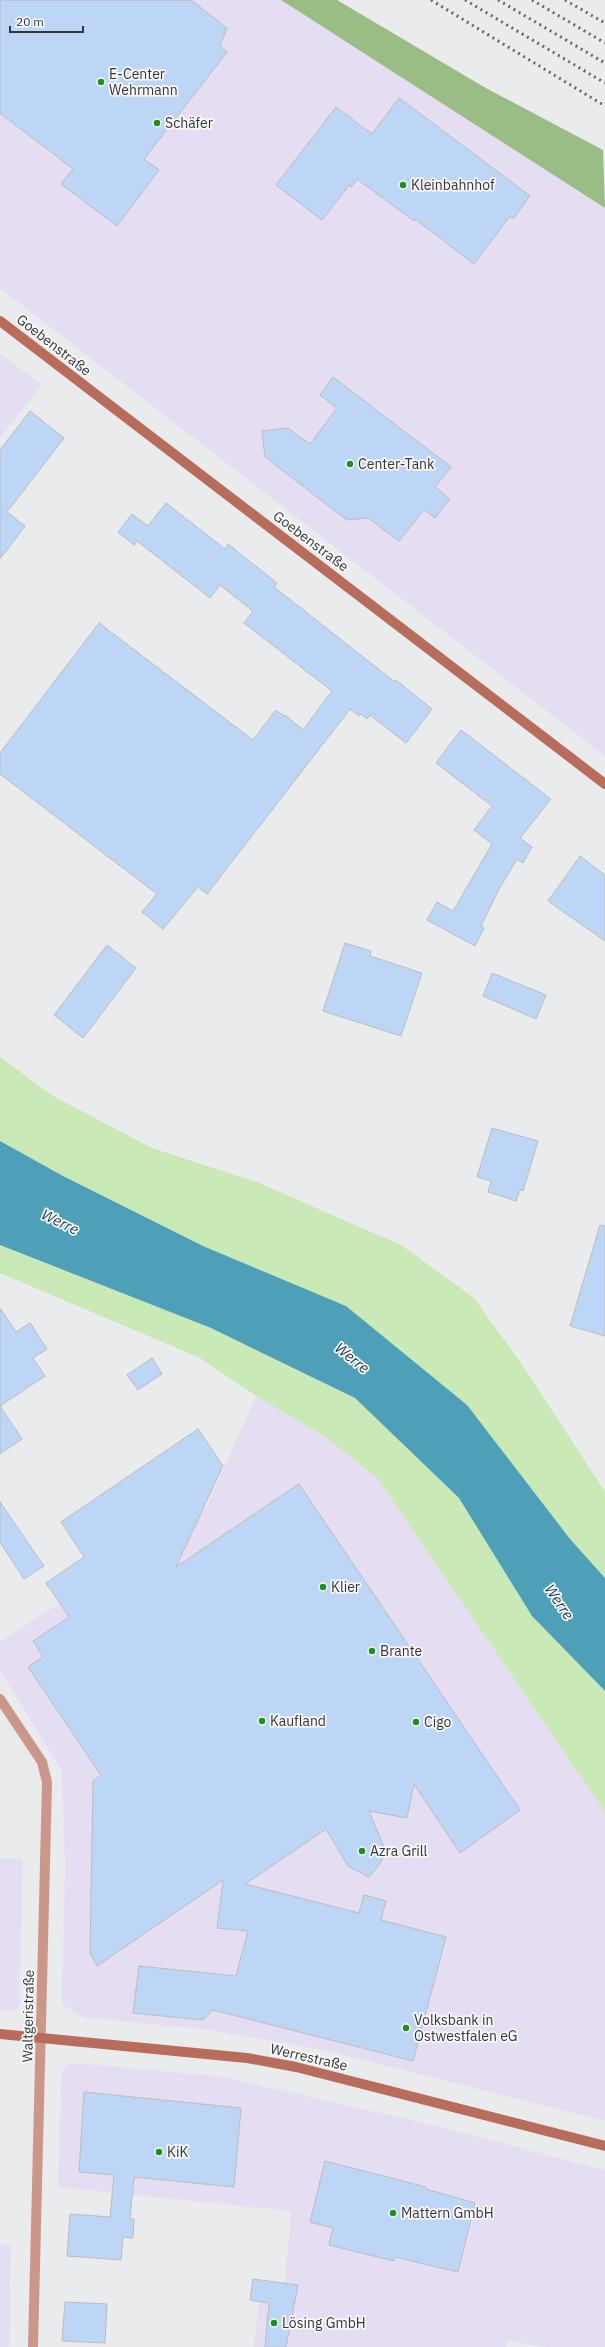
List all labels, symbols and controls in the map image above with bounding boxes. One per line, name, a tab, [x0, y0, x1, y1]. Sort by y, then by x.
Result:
scale bar	[10, 8, 83, 34]
text: 20 m	[16, 14, 44, 29]
place label: E-Center Wehrmann	[109, 65, 178, 99]
marker: E-Center Wehrmann	[96, 77, 106, 87]
place label: Schäfer	[165, 114, 213, 132]
marker: Schäfer	[152, 118, 162, 128]
place label: Kleinbahnhof	[411, 176, 495, 194]
marker: Kleinbahnhof	[398, 180, 408, 190]
street label: Goebenstraße	[13, 310, 95, 380]
place label: Center-Tank	[358, 455, 435, 473]
marker: Center-Tank	[345, 459, 355, 469]
street label: Goebenstraße	[270, 507, 353, 575]
water label: Werre	[39, 1204, 82, 1239]
water label: Werre	[331, 1338, 374, 1377]
place label: Klier	[331, 1578, 360, 1596]
water label: Werre	[541, 1580, 578, 1623]
marker: Klier	[318, 1582, 328, 1592]
place label: Brante	[380, 1642, 423, 1660]
marker: Brante	[367, 1646, 377, 1656]
place label: Kaufland	[270, 1712, 326, 1730]
place label: Cigo	[424, 1713, 452, 1731]
marker: Kaufland	[257, 1716, 267, 1726]
marker: Cigo	[411, 1717, 421, 1727]
place label: Azra Grill	[370, 1842, 428, 1860]
marker: Azra Grill	[357, 1846, 367, 1856]
street label: Waltgeristraße	[18, 1969, 38, 2063]
place label: Volksbank in Ostwestfalen eG	[414, 2011, 518, 2045]
marker: Volksbank in Ostwestfalen eG	[401, 2023, 411, 2033]
street label: Werrestraße	[269, 2039, 350, 2075]
place label: KiK	[167, 2143, 188, 2161]
marker: KiK	[154, 2147, 164, 2157]
place label: Mattern GmbH	[401, 2204, 494, 2222]
marker: Mattern GmbH	[388, 2208, 398, 2218]
place label: Lösing GmbH	[282, 2314, 366, 2332]
marker: Lösing GmbH	[269, 2318, 279, 2328]

